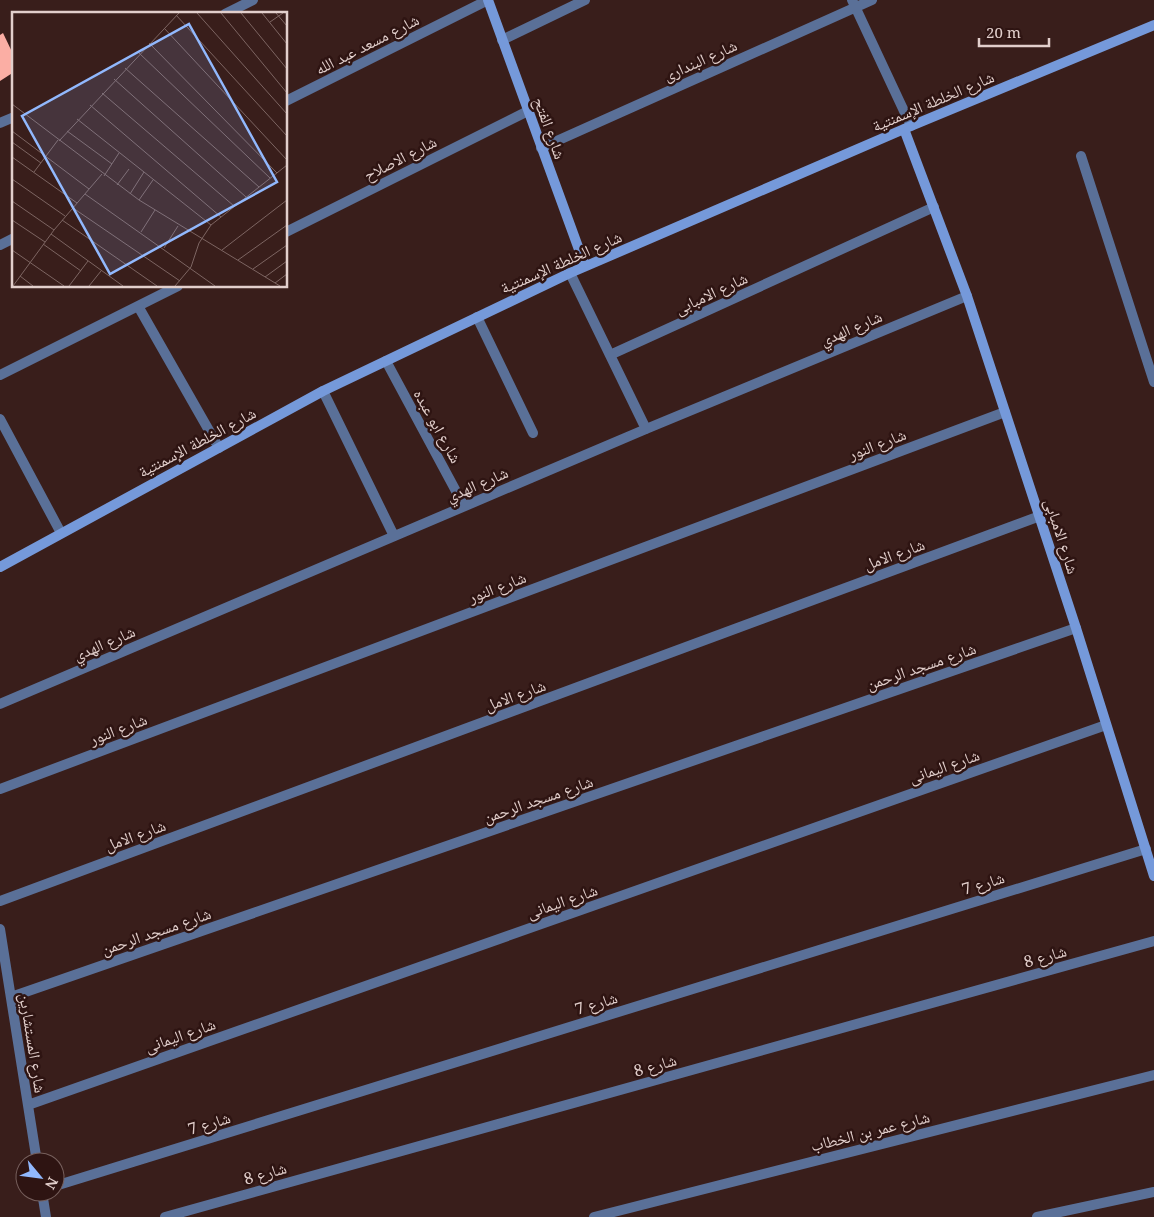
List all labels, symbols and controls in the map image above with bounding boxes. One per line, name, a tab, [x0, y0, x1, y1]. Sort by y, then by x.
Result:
street label: شارع مسعد عبد الله	[311, 8, 423, 80]
inset map	[12, 12, 288, 288]
scale bar	[979, 15, 1049, 47]
text: 20 m	[986, 22, 1021, 42]
street label: شارع البندارى	[660, 34, 740, 86]
street label: شارع الخلطة الإسمنتية	[869, 65, 997, 137]
street label: شارع الفتح	[529, 94, 571, 162]
street label: شارع الاصلاح	[360, 130, 440, 186]
street label: شارع الخلطة الإسمنتية	[497, 225, 625, 299]
street label: شارع الامبابى	[671, 267, 751, 319]
street label: شارع الهدي	[817, 305, 886, 353]
street label: شارع ابو عبده	[409, 385, 467, 467]
street label: شارع الخلطة الإسمنتية	[134, 402, 260, 482]
street label: شارع النور	[844, 423, 909, 465]
street label: شارع الهدي	[443, 461, 512, 509]
street label: شارع الامبابى	[1039, 495, 1085, 577]
street label: شارع الامل	[860, 533, 928, 575]
street label: شارع النور	[464, 566, 529, 608]
street label: شارع الهدي	[70, 620, 139, 668]
street label: شارع مسجد الرحمن	[863, 637, 979, 695]
street label: شارع الامل	[481, 674, 549, 716]
street label: شارع النور	[85, 708, 150, 750]
street label: شارع اليمانى	[906, 744, 982, 788]
street label: شارع مسجد الرحمن	[480, 770, 596, 828]
street label: شارع الامل	[101, 814, 169, 856]
street label: شارع 7	[959, 866, 1007, 900]
street label: شارع اليمانى	[524, 879, 600, 923]
street label: شارع مسجد الرحمن	[98, 902, 214, 960]
street label: شارع 8	[1021, 939, 1069, 973]
street label: شارع 7	[572, 986, 620, 1020]
street label: شارع المستشارين	[14, 992, 52, 1094]
street label: شارع اليمانى	[142, 1013, 218, 1057]
street label: شارع 8	[631, 1048, 679, 1082]
street label: شارع 7	[185, 1106, 233, 1140]
street label: شارع عمر بن الخطاب	[808, 1106, 932, 1156]
north arrow	[15, 1152, 65, 1202]
street label: شارع 8	[241, 1156, 289, 1190]
text: N	[41, 1174, 63, 1193]

